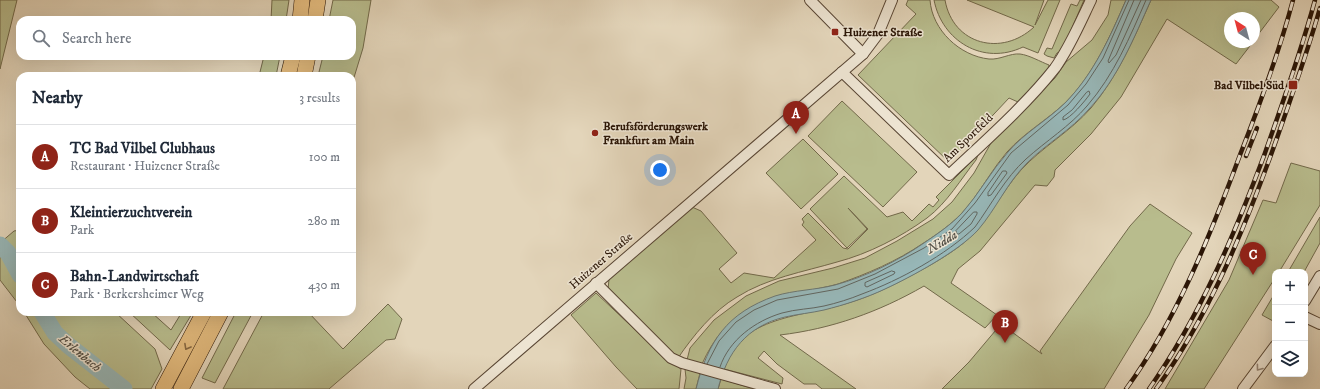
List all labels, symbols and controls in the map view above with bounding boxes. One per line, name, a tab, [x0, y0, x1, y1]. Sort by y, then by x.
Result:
north arrow	[1224, 12, 1260, 48]
search box	[16, 16, 356, 60]
place label: Huizener Straße	[843, 25, 922, 40]
icon: search	[30, 27, 52, 49]
marker: Huizener Straße	[830, 27, 840, 37]
text: Search here	[62, 29, 131, 48]
place label: Bad Vilbel Süd	[1214, 78, 1285, 93]
marker: Bad Vilbel Süd	[1287, 79, 1299, 91]
text: Nearby	[32, 87, 82, 109]
text: 3 results	[299, 90, 340, 106]
pin: A	[783, 101, 809, 134]
street label: Am Sportfeld	[940, 110, 996, 166]
place label: Berufsförderungswerk Frankfurt am Main	[603, 119, 709, 148]
marker: Berufsförderungswerk Frankfurt am Main	[590, 128, 600, 138]
text: TC Bad Vilbel Clubhaus	[70, 139, 215, 158]
text: A	[41, 149, 49, 165]
text: 100 m	[309, 149, 340, 165]
text: Restaurant · Huizener Straße	[70, 158, 220, 174]
your location	[650, 160, 670, 180]
text: Kleintierzuchtverein	[70, 203, 192, 222]
text: B	[41, 213, 49, 229]
text: 280 m	[308, 213, 340, 229]
text: Park	[70, 222, 94, 238]
water label: Nidda	[923, 227, 960, 258]
street label: Huizener Straße	[566, 229, 636, 293]
pin: C	[1240, 242, 1266, 275]
text: Bahn-Landwirtschaft	[70, 267, 199, 286]
map controls	[1272, 269, 1308, 377]
button: +	[1272, 269, 1308, 305]
text: C	[41, 277, 49, 293]
text: 430 m	[308, 277, 340, 293]
text: Park · Berkersheimer Weg	[70, 286, 204, 302]
button: −	[1272, 305, 1308, 341]
pin: B	[992, 310, 1018, 343]
water label: Erlenbach	[55, 330, 105, 375]
button: layers	[1272, 341, 1308, 377]
one-way arrow	[184, 343, 191, 350]
one-way arrow	[1257, 363, 1264, 370]

